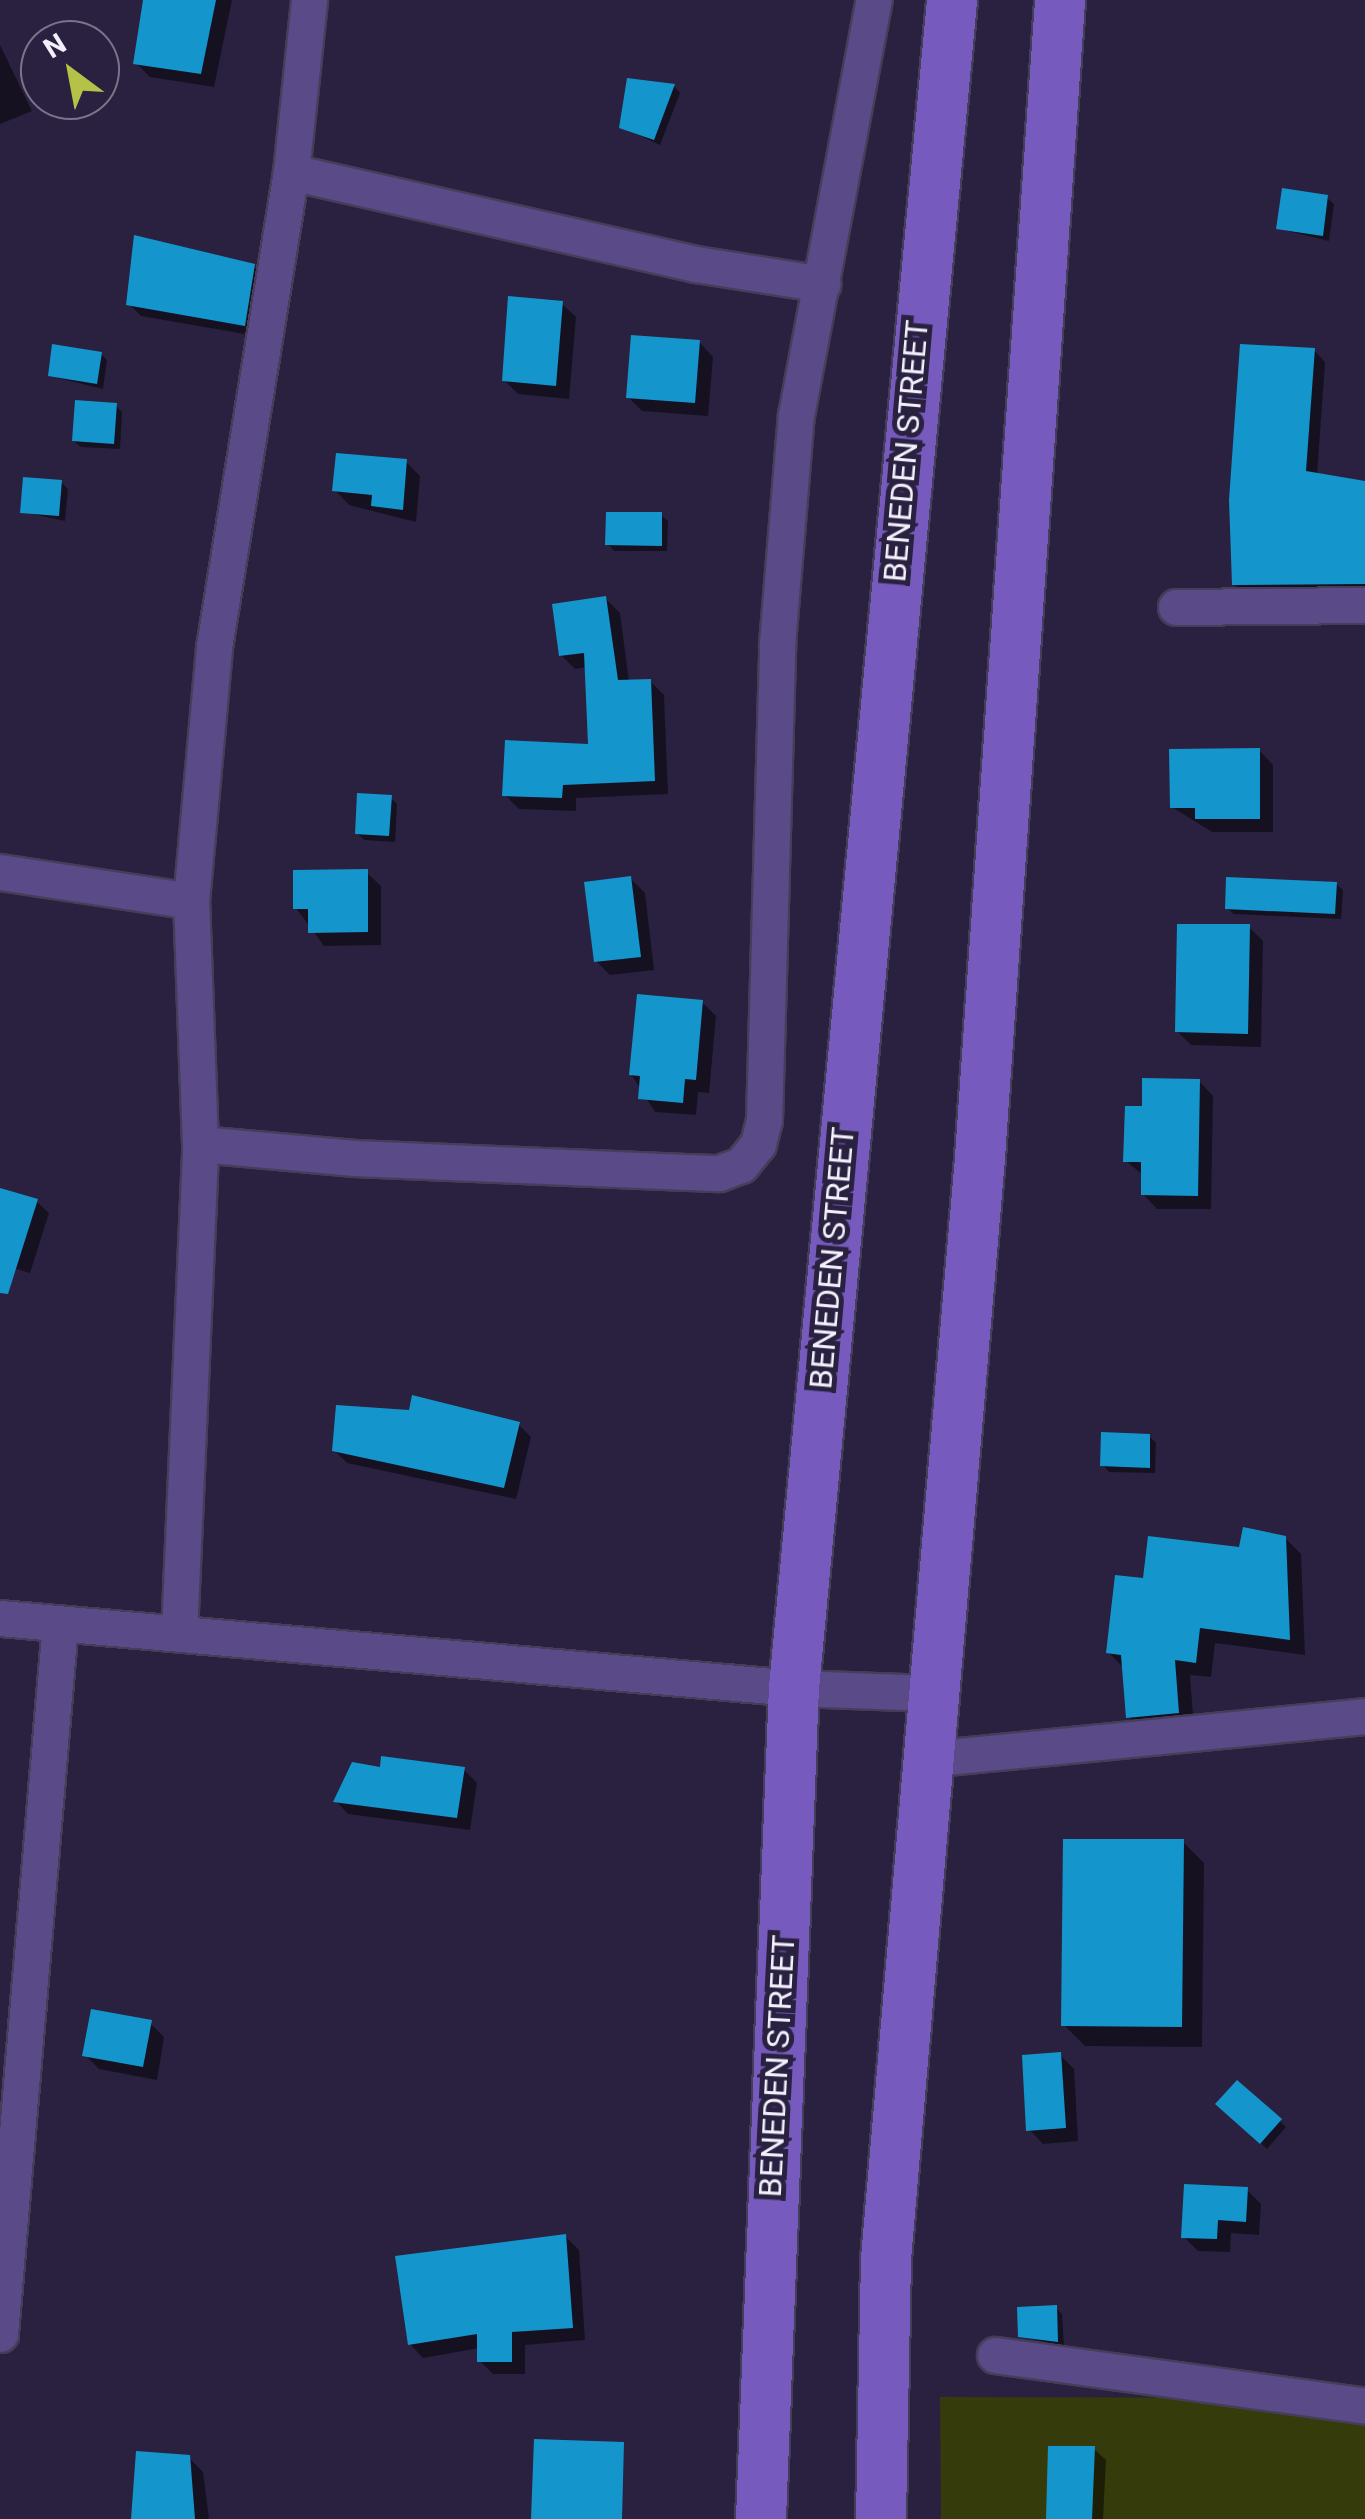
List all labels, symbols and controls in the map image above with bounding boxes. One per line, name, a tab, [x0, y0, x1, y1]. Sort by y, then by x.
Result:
north arrow	[20, 20, 120, 120]
text: N	[38, 27, 72, 65]
street label: BENEDEN STREET	[875, 318, 937, 584]
street label: BENEDEN STREET	[801, 1125, 863, 1391]
street label: BENEDEN STREET	[751, 1934, 803, 2198]

